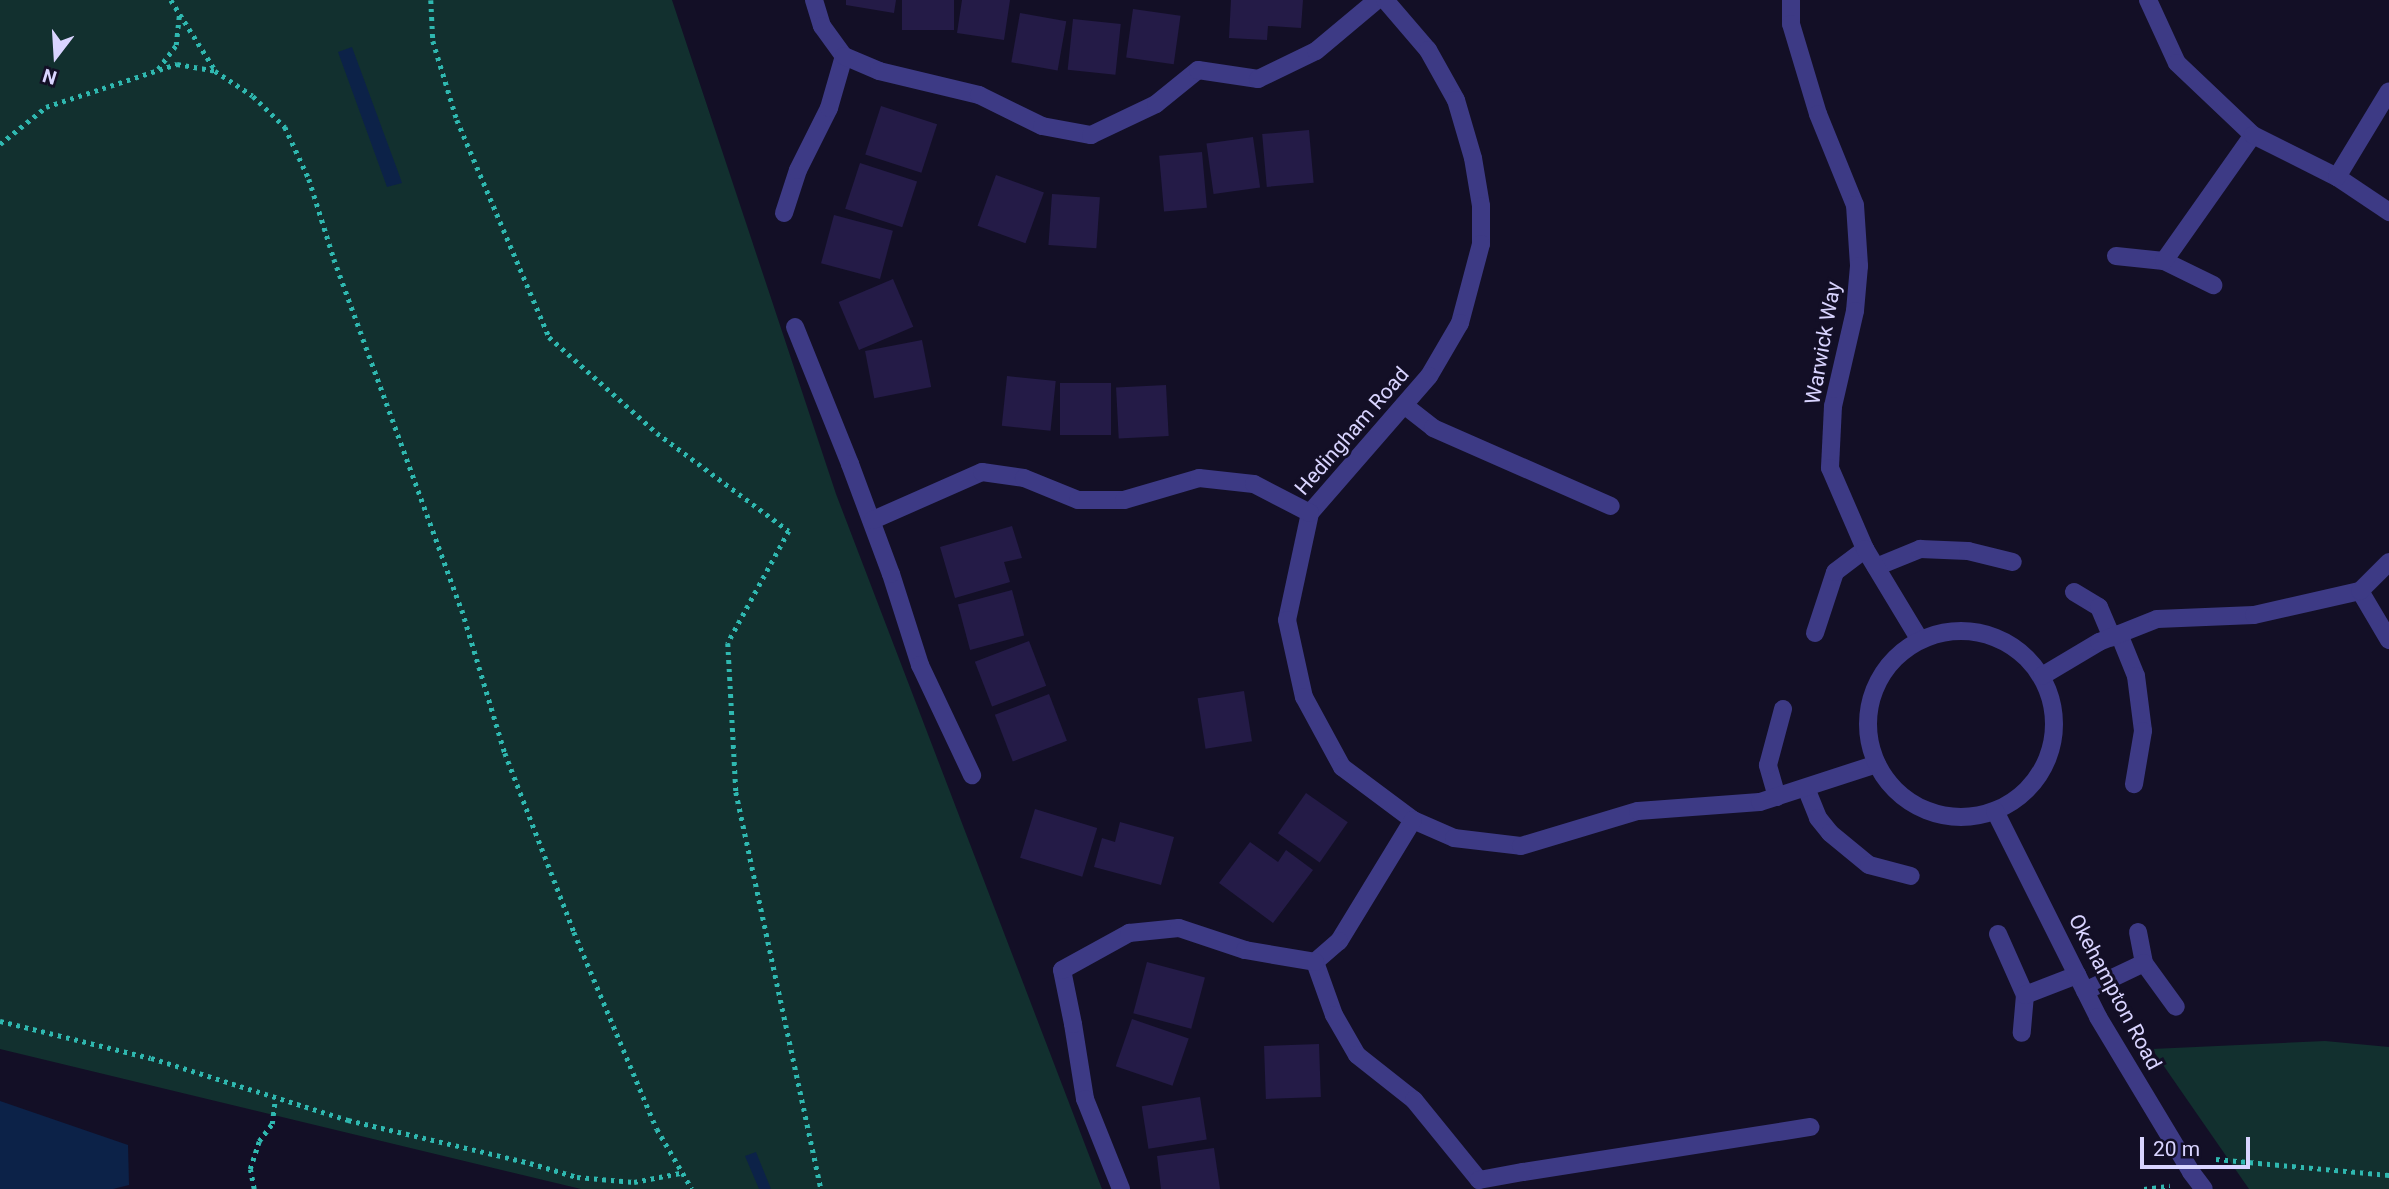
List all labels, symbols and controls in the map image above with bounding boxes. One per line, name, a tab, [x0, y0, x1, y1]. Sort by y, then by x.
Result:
north arrow	[21, 21, 91, 91]
text: N	[40, 64, 59, 90]
street label: Warwick Way	[1800, 280, 1846, 406]
street label: Hedingham Road	[1290, 362, 1414, 500]
street label: Okehampton Road	[2063, 910, 2167, 1074]
scale bar	[2144, 1122, 2254, 1166]
text: 20 m	[2153, 1137, 2200, 1161]

